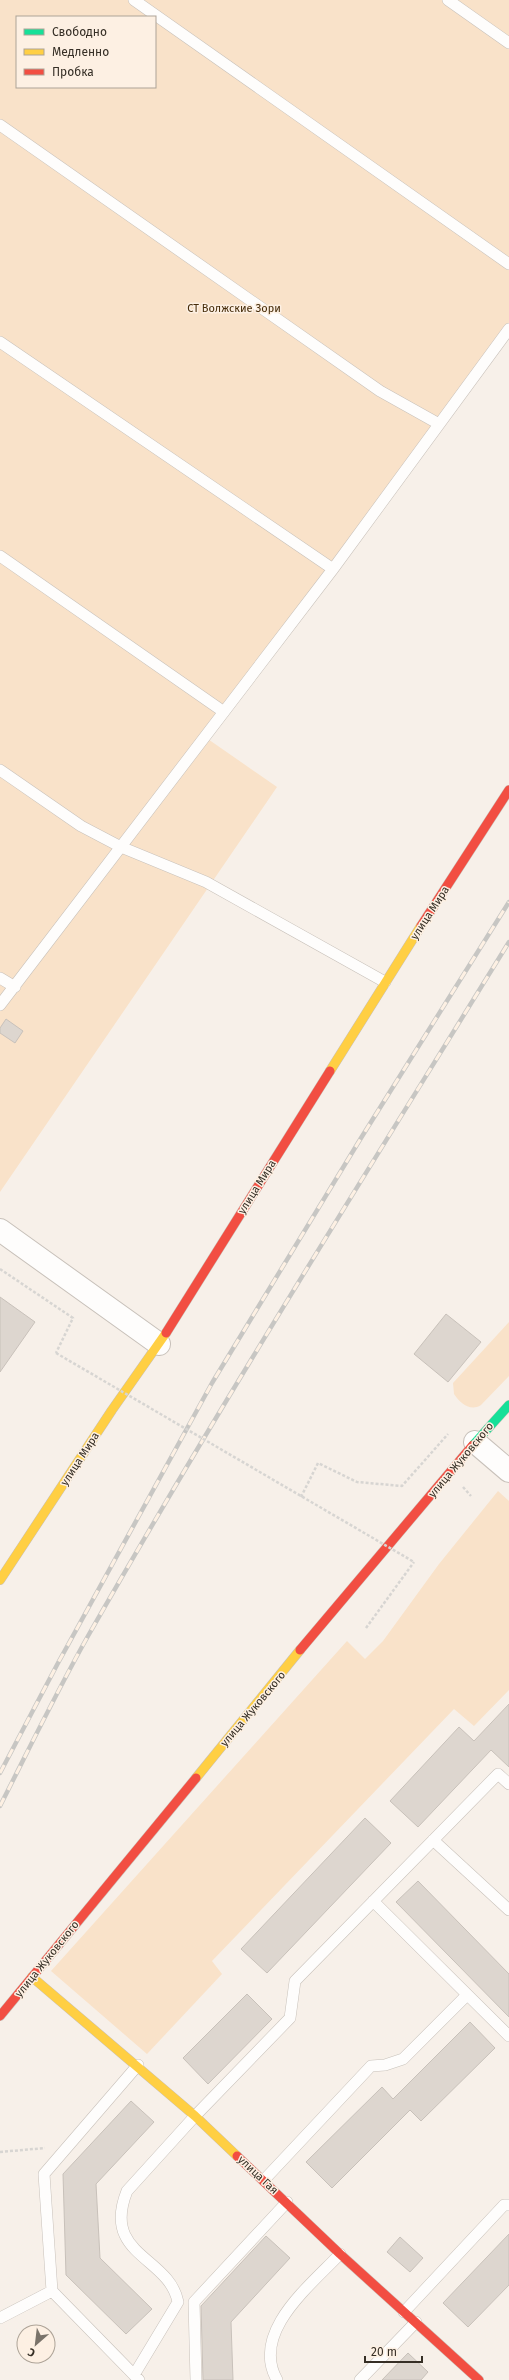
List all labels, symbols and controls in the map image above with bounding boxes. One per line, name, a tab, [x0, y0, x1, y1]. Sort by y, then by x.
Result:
legend	[16, 16, 156, 88]
text: Свободно	[52, 25, 107, 39]
text: Медленно	[52, 45, 109, 59]
text: Пробка	[52, 65, 94, 79]
park label: СТ Волжские Зори	[187, 302, 281, 315]
street label: улица Мира	[408, 884, 452, 942]
street label: улица Мира	[235, 1158, 279, 1216]
street label: улица Жуковского	[426, 1420, 496, 1500]
street label: улица Мира	[58, 1430, 102, 1488]
street label: улица Жуковского	[218, 1669, 288, 1749]
street label: улица Жуковского	[12, 1918, 82, 2000]
street label: улица Гая	[235, 2153, 281, 2197]
north arrow	[16, 2324, 56, 2364]
scale bar	[365, 2338, 422, 2364]
text: С	[25, 2345, 37, 2360]
text: 20 m	[371, 2345, 397, 2359]

